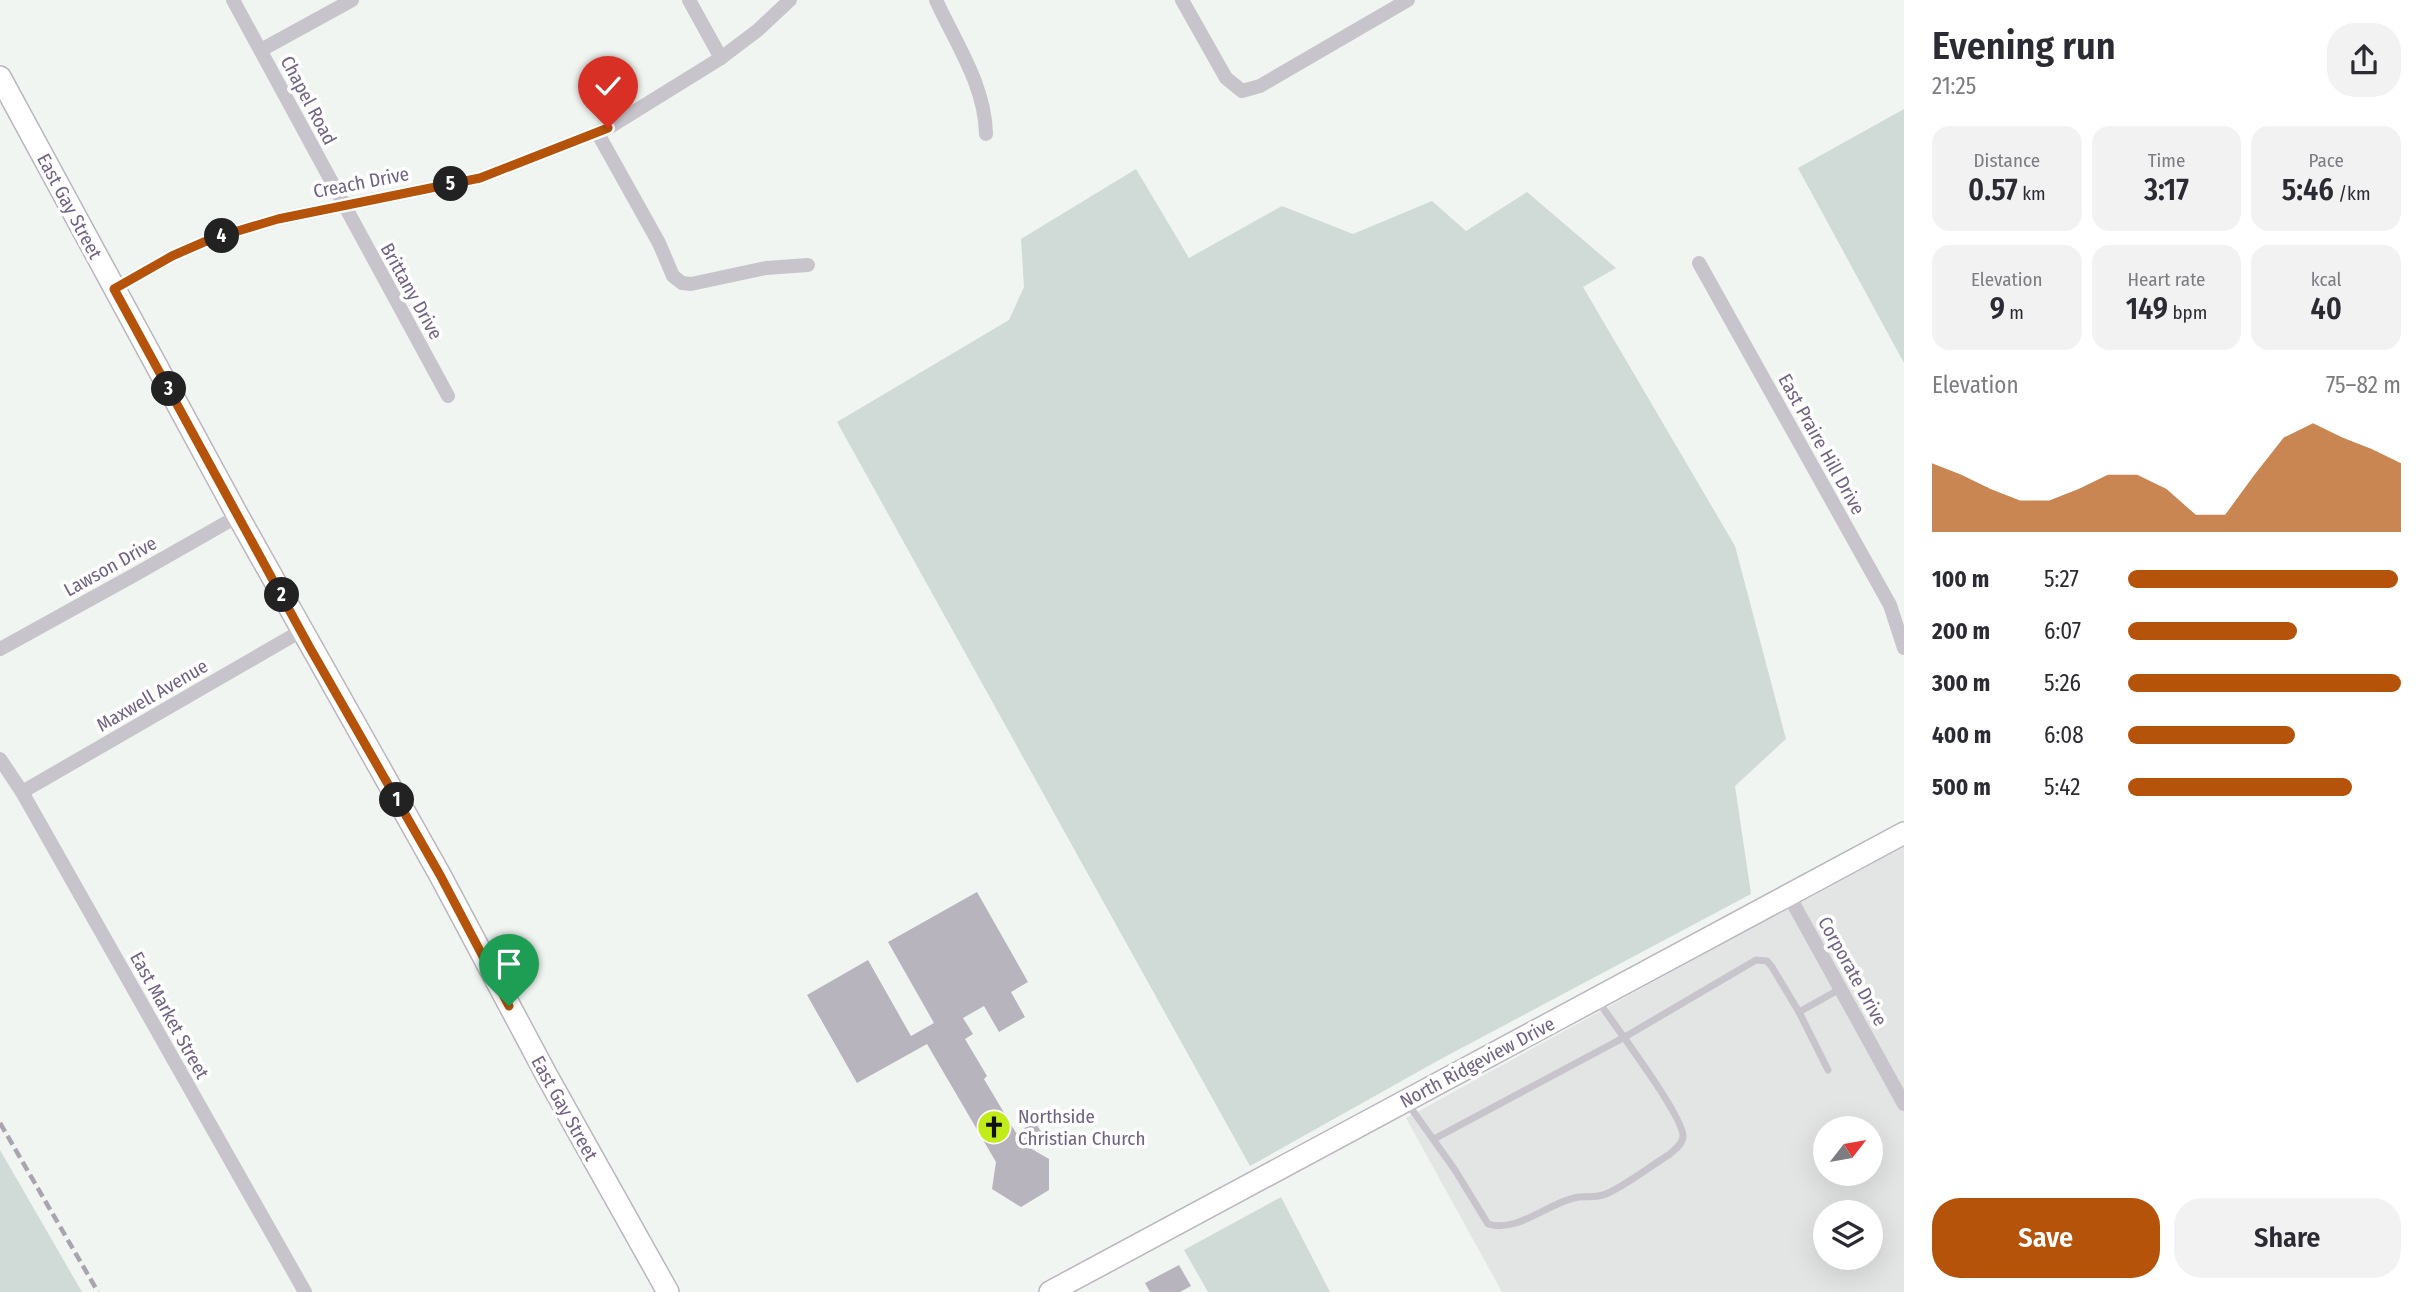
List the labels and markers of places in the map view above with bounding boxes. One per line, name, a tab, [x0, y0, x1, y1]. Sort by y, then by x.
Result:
pin	[578, 56, 638, 128]
pin: 5	[434, 166, 468, 202]
pin: 4	[204, 218, 240, 254]
pin: 3	[152, 372, 186, 406]
pin: 2	[264, 578, 300, 612]
pin: 1	[380, 782, 414, 818]
pin	[479, 934, 539, 1006]
place label: Northside Christian Church	[1018, 1105, 1145, 1150]
church icon: Northside Christian Church	[975, 1108, 1013, 1146]

